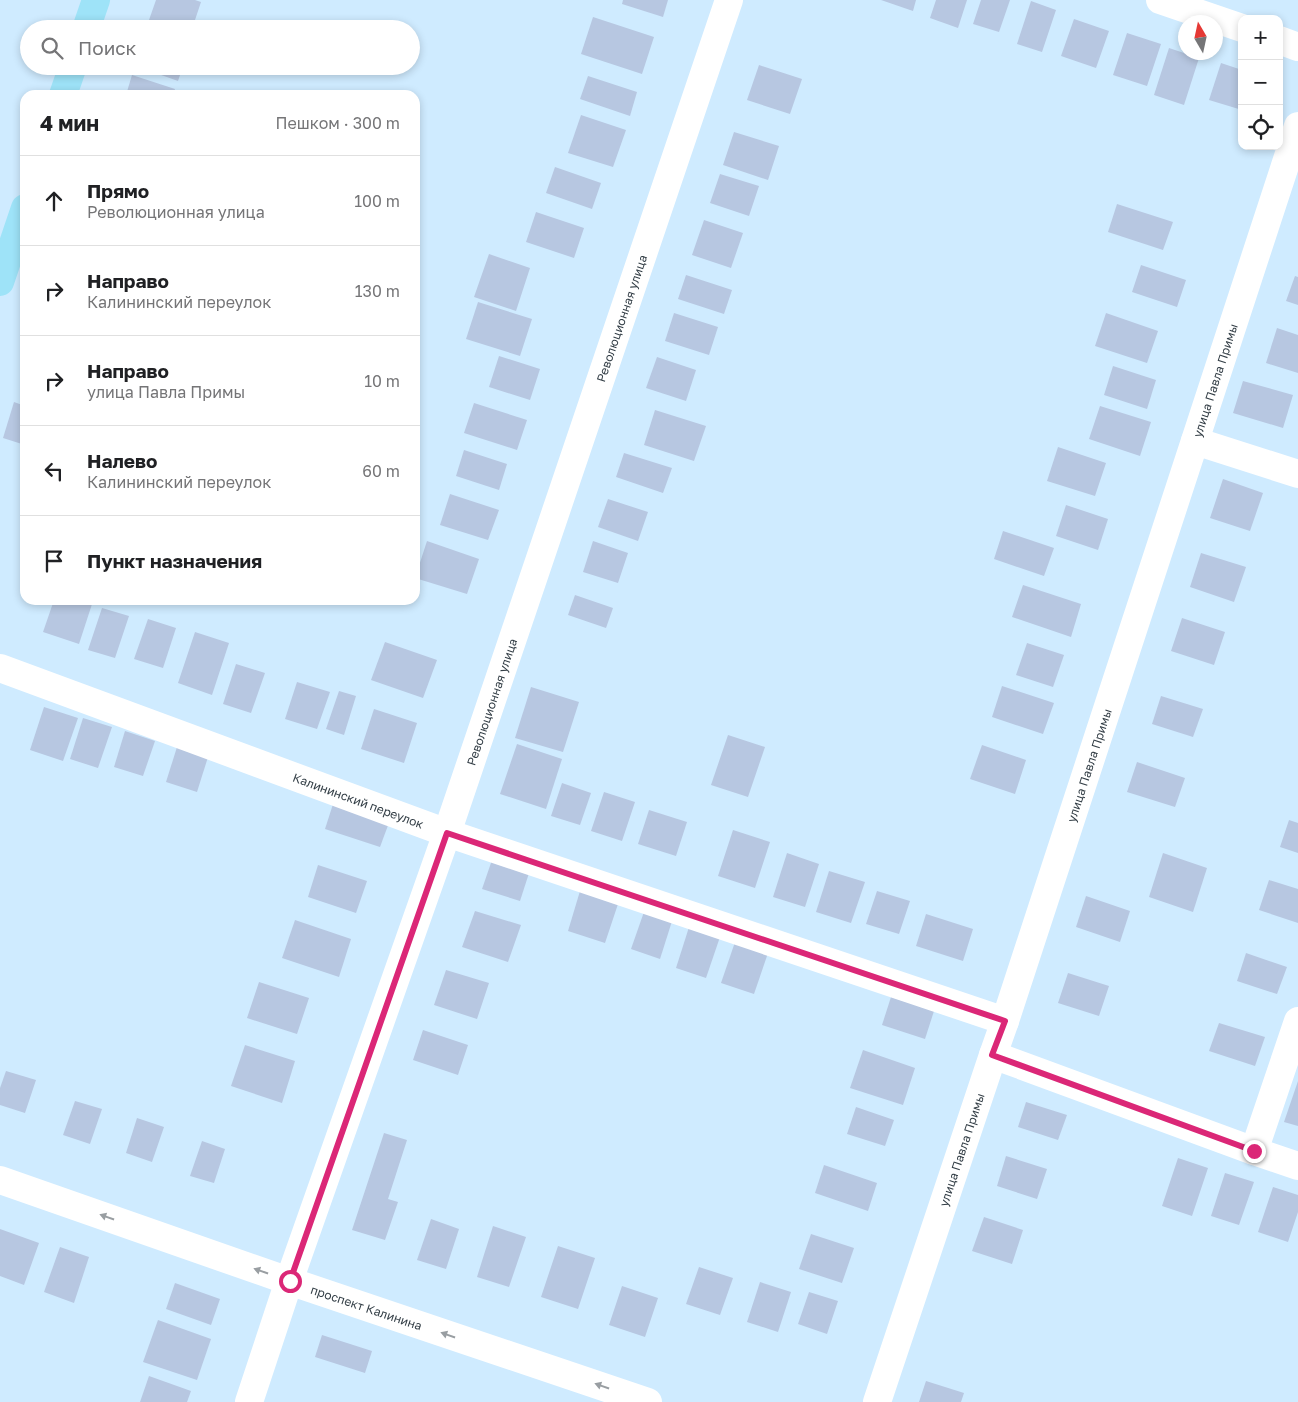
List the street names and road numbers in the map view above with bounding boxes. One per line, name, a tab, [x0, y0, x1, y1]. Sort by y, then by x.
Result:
street label: Революционная улица	[593, 253, 650, 384]
street label: улица Павла Примы	[1189, 322, 1240, 439]
street label: Революционная улица	[463, 636, 520, 767]
street label: улица Павла Примы	[1063, 707, 1114, 824]
street label: Калининский переулок	[291, 769, 426, 831]
street label: улица Павла Примы	[935, 1091, 987, 1208]
street label: проспект Калинина	[309, 1281, 424, 1333]

